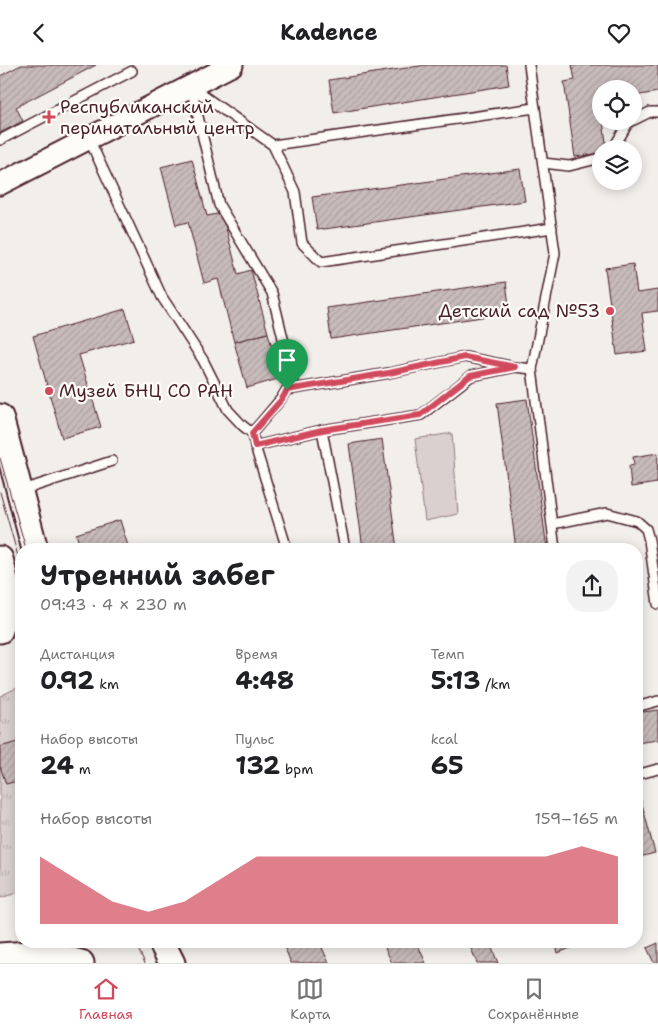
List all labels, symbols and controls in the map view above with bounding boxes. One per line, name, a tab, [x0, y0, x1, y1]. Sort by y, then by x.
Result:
text: Kadence	[280, 18, 378, 47]
icon: back	[25, 19, 53, 47]
icon: heart	[605, 19, 633, 47]
map controls	[592, 80, 642, 190]
button: locate	[592, 80, 642, 130]
place label: Республиканский перинатальный центр	[60, 95, 255, 140]
marker: Республиканский перинатальный центр	[42, 110, 56, 124]
button: layers	[592, 140, 642, 190]
place label: Детский сад №53	[438, 299, 600, 323]
marker: Детский сад №53	[604, 305, 616, 317]
pin	[266, 339, 308, 390]
icon: arrive	[273, 346, 301, 374]
place label: Музей БНЦ СО РАН	[59, 379, 233, 403]
marker: Музей БНЦ СО РАН	[43, 385, 55, 397]
text: Утренний забег	[40, 556, 275, 594]
button: share	[566, 560, 618, 612]
text: 09:43 · 4 × 230 m	[40, 594, 187, 615]
text: Дистанция	[40, 645, 115, 663]
text: Время	[235, 645, 278, 663]
text: Темп	[431, 645, 465, 663]
text: 0.92	[40, 663, 95, 697]
text: 4:48	[235, 663, 294, 697]
text: 5:13	[431, 663, 480, 697]
text: km	[95, 675, 119, 693]
text: /km	[480, 675, 510, 693]
text: Набор высоты	[40, 730, 138, 748]
text: Пульс	[235, 730, 275, 748]
text: kcal	[431, 730, 458, 748]
text: 24	[40, 748, 74, 782]
text: 132	[235, 748, 280, 782]
text: 65	[431, 748, 464, 782]
text: m	[74, 760, 91, 778]
text: bpm	[280, 760, 313, 778]
text: Набор высоты	[40, 808, 152, 829]
text: 159–165 m	[534, 808, 618, 829]
tab: Главная	[79, 975, 133, 1023]
tab: Карта	[290, 975, 330, 1023]
tab: Сохранённые	[488, 975, 579, 1023]

